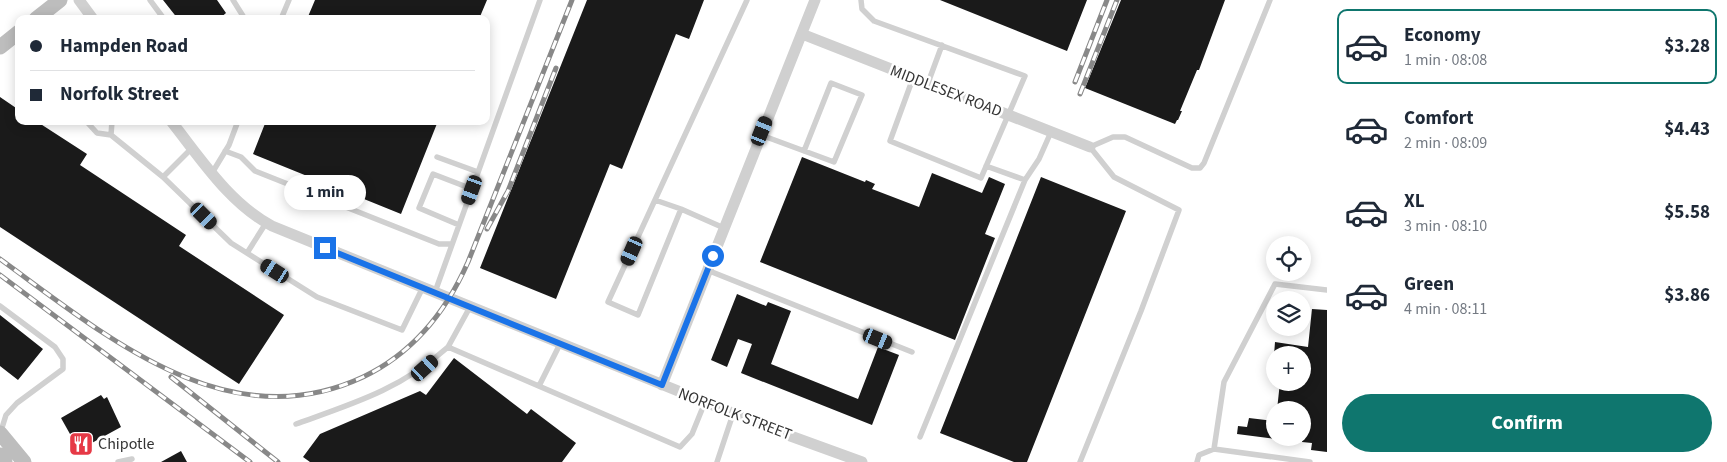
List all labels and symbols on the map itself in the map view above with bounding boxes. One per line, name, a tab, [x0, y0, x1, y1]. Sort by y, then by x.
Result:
street label: MIDDLESEX ROAD	[887, 60, 1005, 123]
car	[749, 114, 774, 148]
car	[459, 173, 484, 207]
callout: 1 min	[284, 176, 366, 210]
car	[188, 200, 219, 232]
car	[619, 234, 644, 268]
route end	[314, 237, 336, 259]
route start	[702, 245, 724, 267]
car	[258, 257, 291, 285]
car	[861, 326, 894, 352]
car	[408, 352, 441, 384]
street label: NORFOLK STREET	[675, 382, 795, 446]
restaurant icon: Chipotle	[68, 431, 94, 457]
place label: Chipotle	[98, 433, 155, 455]

